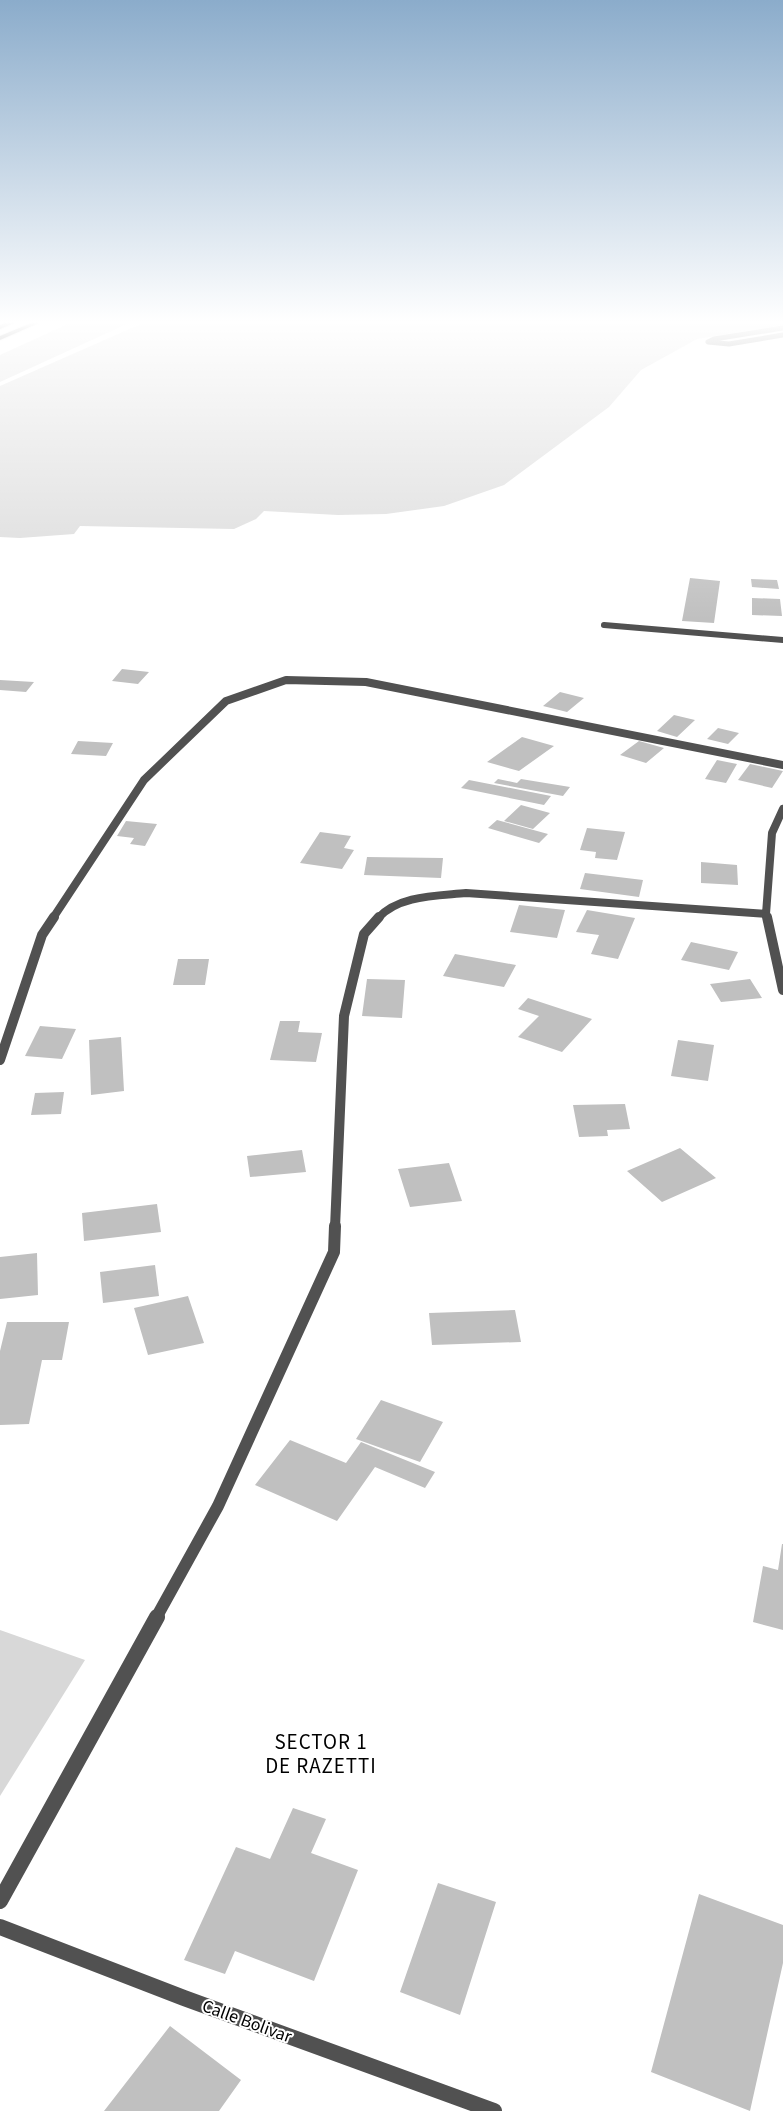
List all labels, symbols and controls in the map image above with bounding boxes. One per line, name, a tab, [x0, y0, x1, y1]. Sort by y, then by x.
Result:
district label: SECTOR 1 DE RAZETTI	[265, 1727, 377, 1781]
street label: Calle Bolivar	[198, 1994, 296, 2050]

